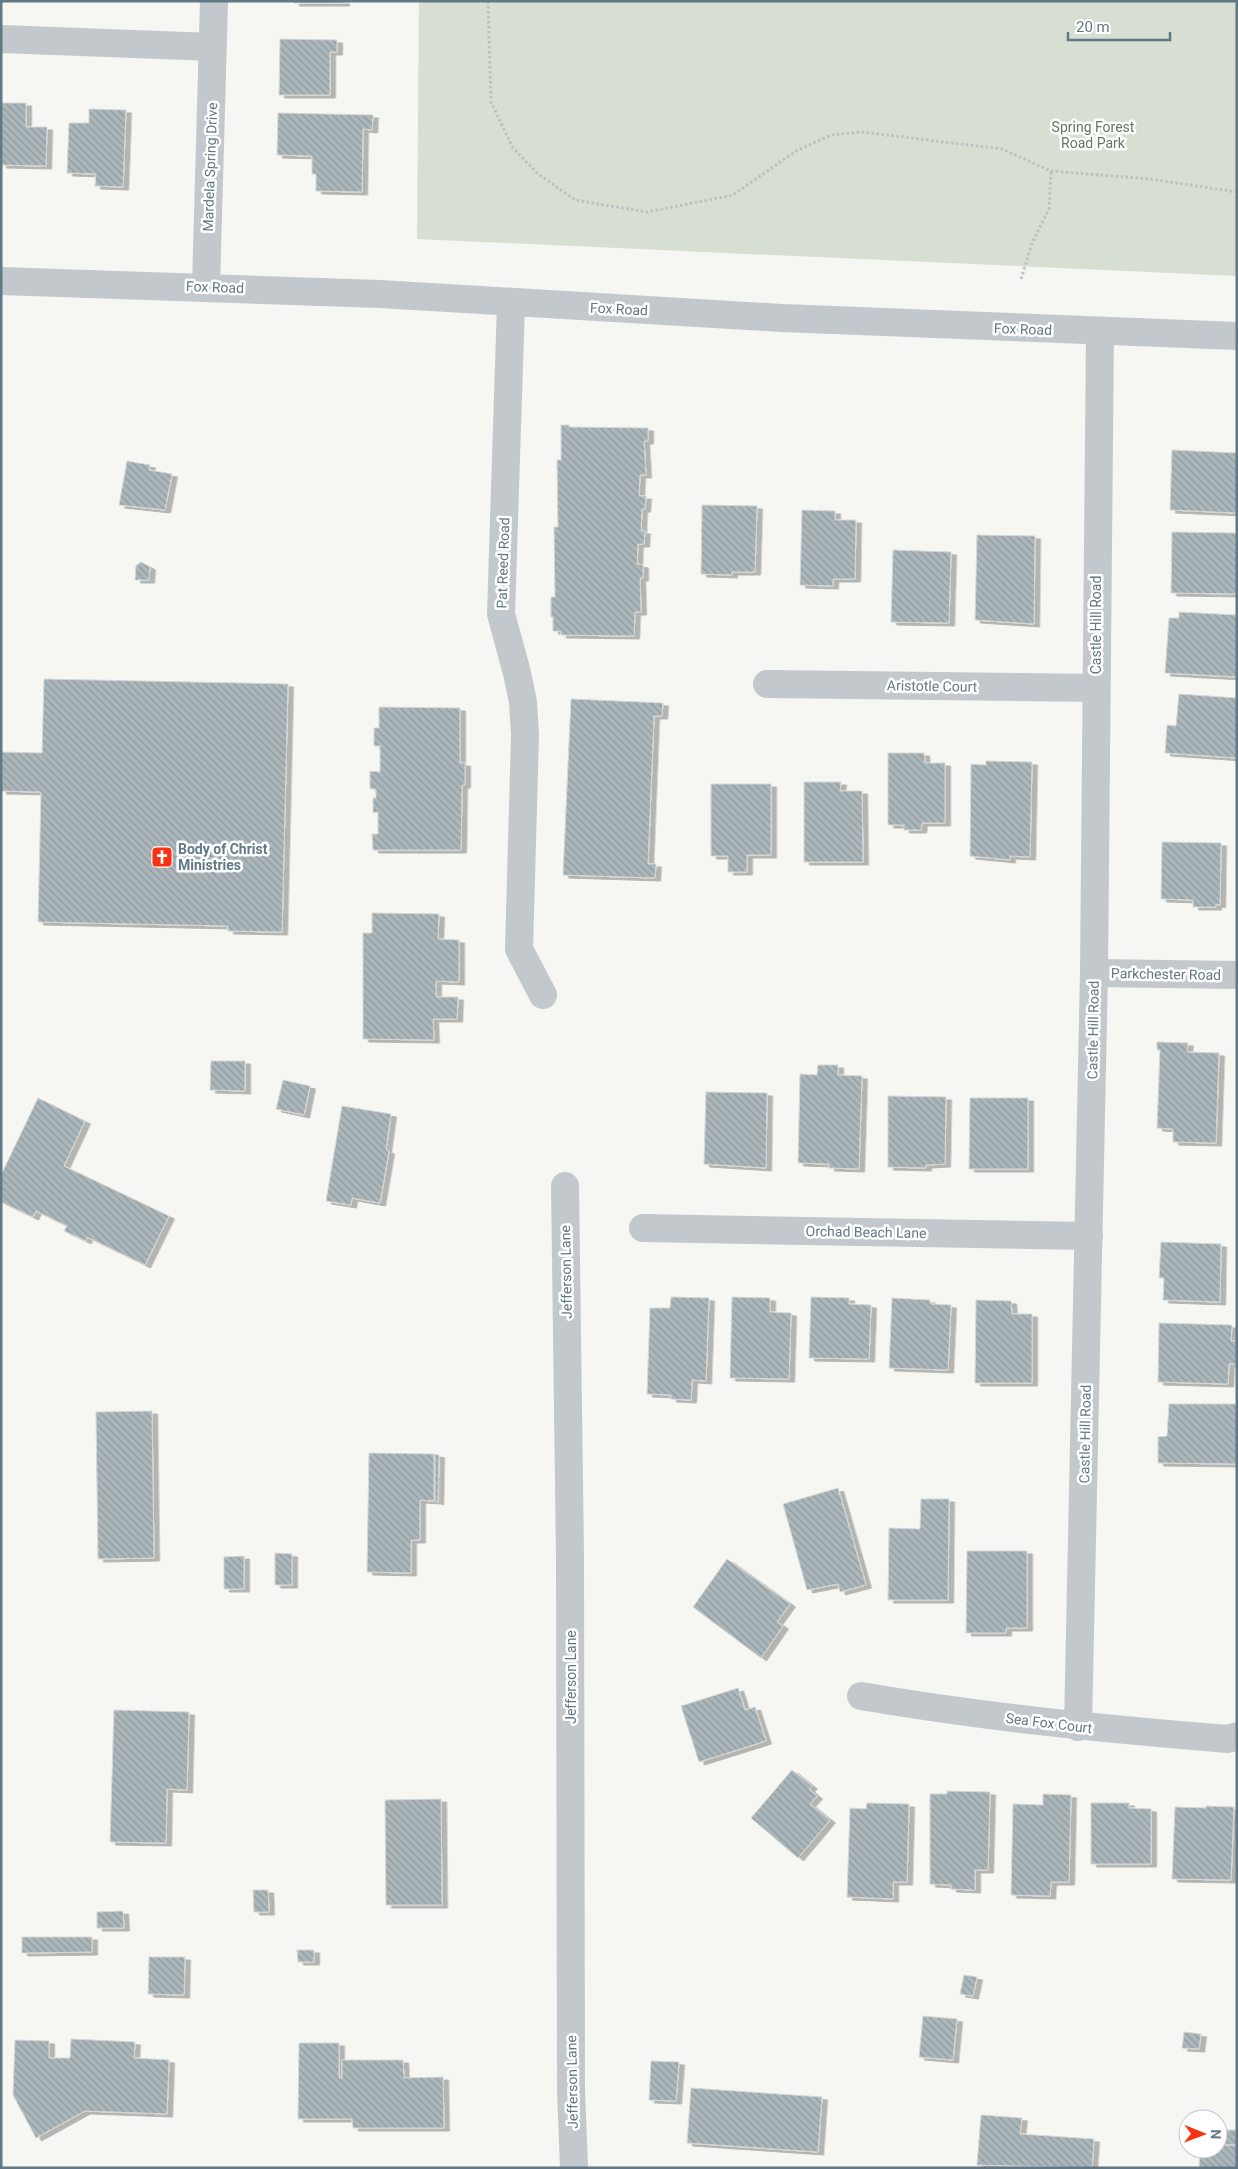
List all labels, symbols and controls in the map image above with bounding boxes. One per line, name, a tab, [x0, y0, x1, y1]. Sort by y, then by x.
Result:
scale bar	[1068, 10, 1170, 42]
text: 20 m	[1076, 18, 1110, 36]
street label: Mardela Spring Drive	[200, 102, 220, 232]
park label: Spring Forest Road Park	[1052, 119, 1135, 151]
street label: Fox Road	[186, 278, 244, 296]
street label: Fox Road	[590, 299, 648, 319]
street label: Fox Road	[994, 320, 1052, 338]
street label: Pat Reed Road	[493, 517, 513, 609]
street label: Castle Hill Road	[1088, 576, 1104, 674]
street label: Aristotle Court	[887, 677, 978, 695]
place label: Body of Christ Ministries	[178, 841, 268, 873]
church icon: Body of Christ Ministries	[150, 845, 174, 869]
street label: Parkchester Road	[1111, 965, 1221, 983]
street label: Castle Hill Road	[1084, 981, 1102, 1079]
street label: Orchad Beach Lane	[805, 1223, 927, 1241]
street label: Jefferson Lane	[557, 1225, 575, 1319]
street label: Castle Hill Road	[1076, 1385, 1094, 1483]
street label: Jefferson Lane	[563, 1630, 579, 1724]
street label: Sea Fox Court	[1005, 1710, 1094, 1736]
street label: Jefferson Lane	[563, 2035, 581, 2129]
north arrow	[1178, 2109, 1228, 2159]
text: N	[1208, 2129, 1224, 2139]

